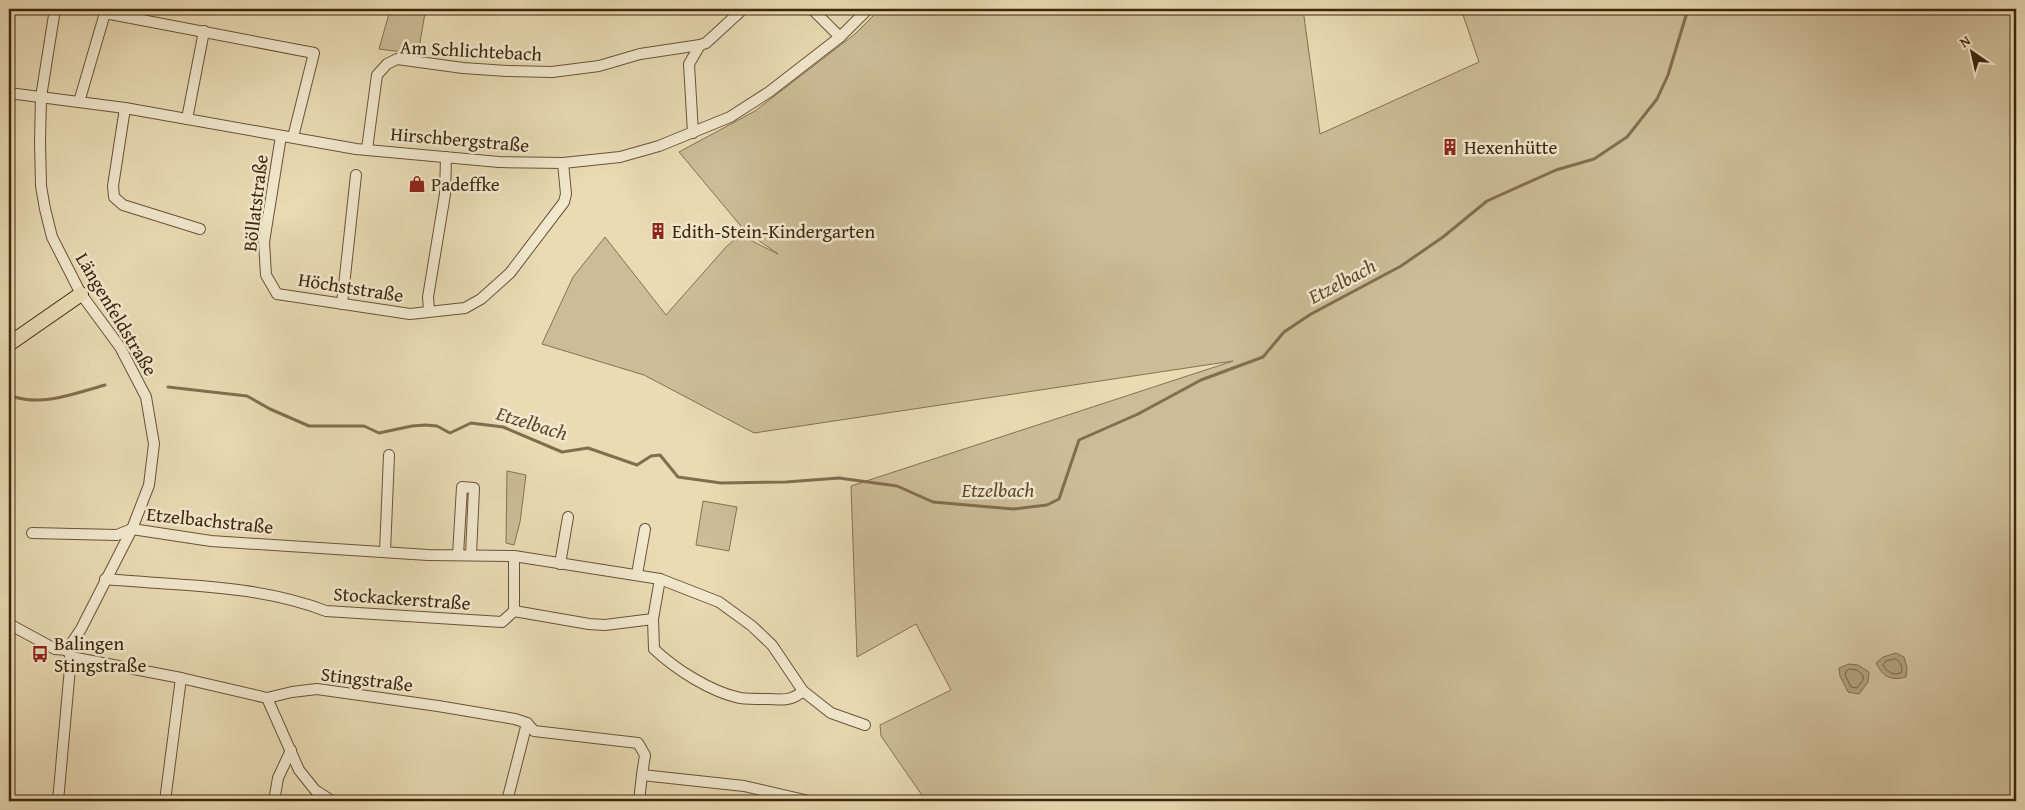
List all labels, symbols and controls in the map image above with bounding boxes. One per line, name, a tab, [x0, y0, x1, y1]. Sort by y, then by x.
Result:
north arrow	[1948, 28, 1998, 78]
text: N	[1955, 30, 1975, 52]
street label: Am Schlichtebach	[399, 32, 543, 68]
street label: Hirschbergstraße	[389, 119, 531, 159]
place label: Hexenhütte	[1464, 133, 1558, 161]
building icon: Hexenhütte	[1440, 137, 1460, 157]
street label: Böllatstraße	[235, 153, 275, 253]
place label: Padeffke	[431, 170, 500, 198]
shop icon: Padeffke	[407, 174, 427, 194]
place label: Edith-Stein-Kindergarten	[672, 217, 875, 245]
building icon: Edith-Stein-Kindergarten	[648, 221, 668, 241]
street label: Längenfeldstraße	[69, 247, 165, 381]
water label: Etzelbach	[1302, 251, 1381, 311]
street label: Höchststraße	[296, 265, 406, 309]
water label: Etzelbach	[492, 398, 571, 447]
water label: Etzelbach	[961, 475, 1034, 504]
street label: Etzelbachstraße	[145, 499, 275, 541]
street label: Stockackerstraße	[332, 579, 472, 617]
place label: Balingen Stingstraße	[54, 629, 146, 679]
bus stop icon: Balingen Stingstraße	[30, 644, 50, 664]
street label: Stingstraße	[319, 659, 415, 699]

